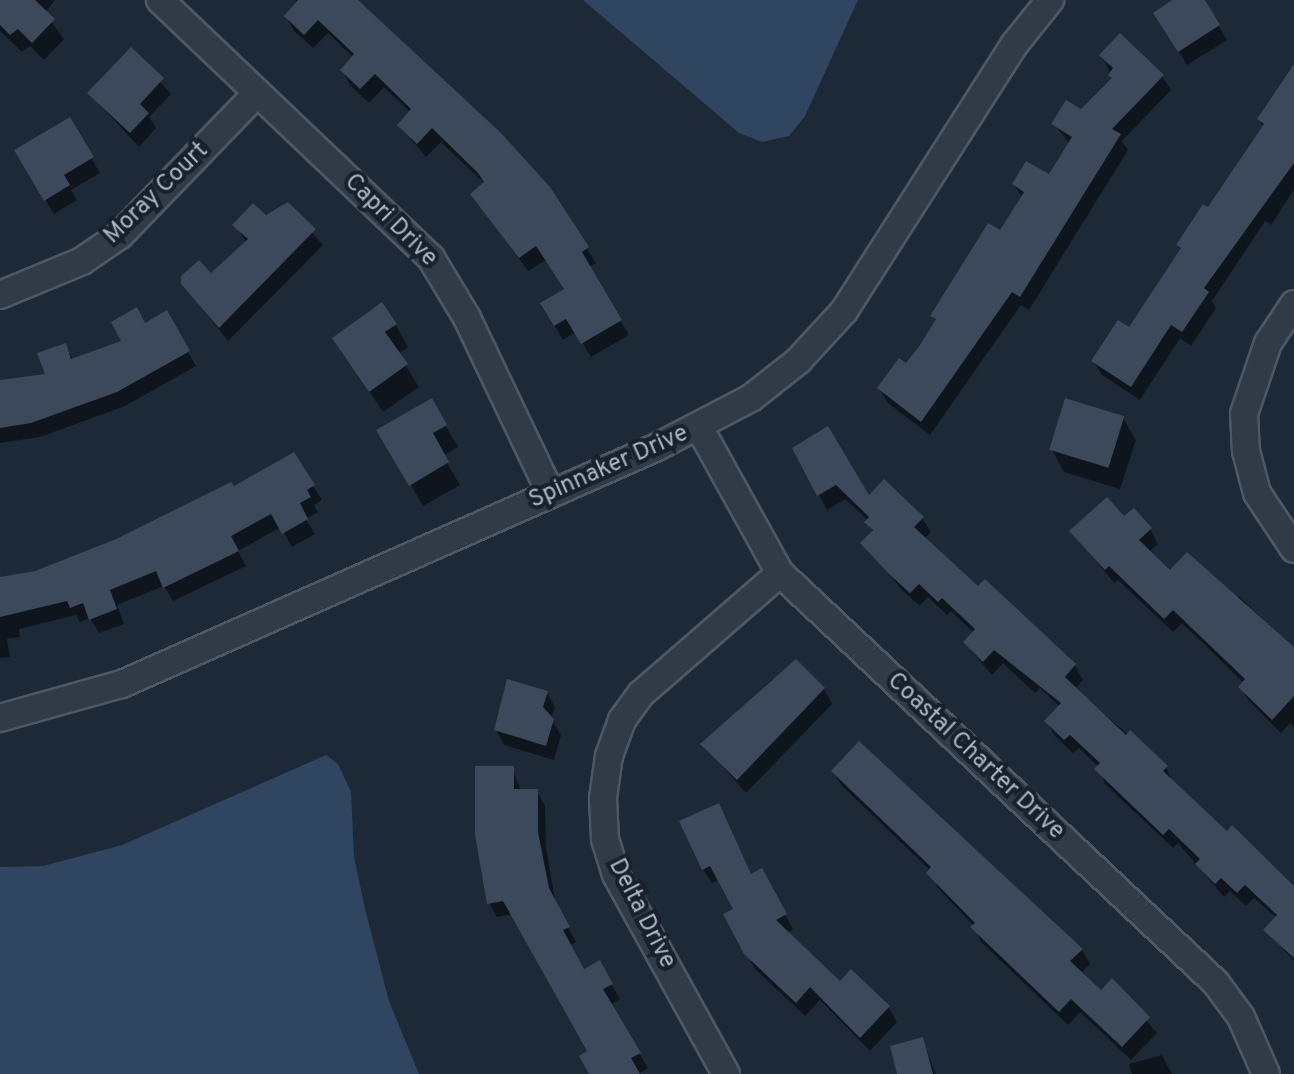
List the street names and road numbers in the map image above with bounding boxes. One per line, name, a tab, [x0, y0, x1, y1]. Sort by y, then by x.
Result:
street label: Moray Court	[99, 137, 215, 251]
street label: Capri Drive	[337, 168, 443, 274]
street label: Spinnaker Drive	[525, 420, 693, 516]
street label: Coastal Charter Drive	[880, 667, 1070, 847]
street label: Delta Drive	[601, 854, 681, 974]

